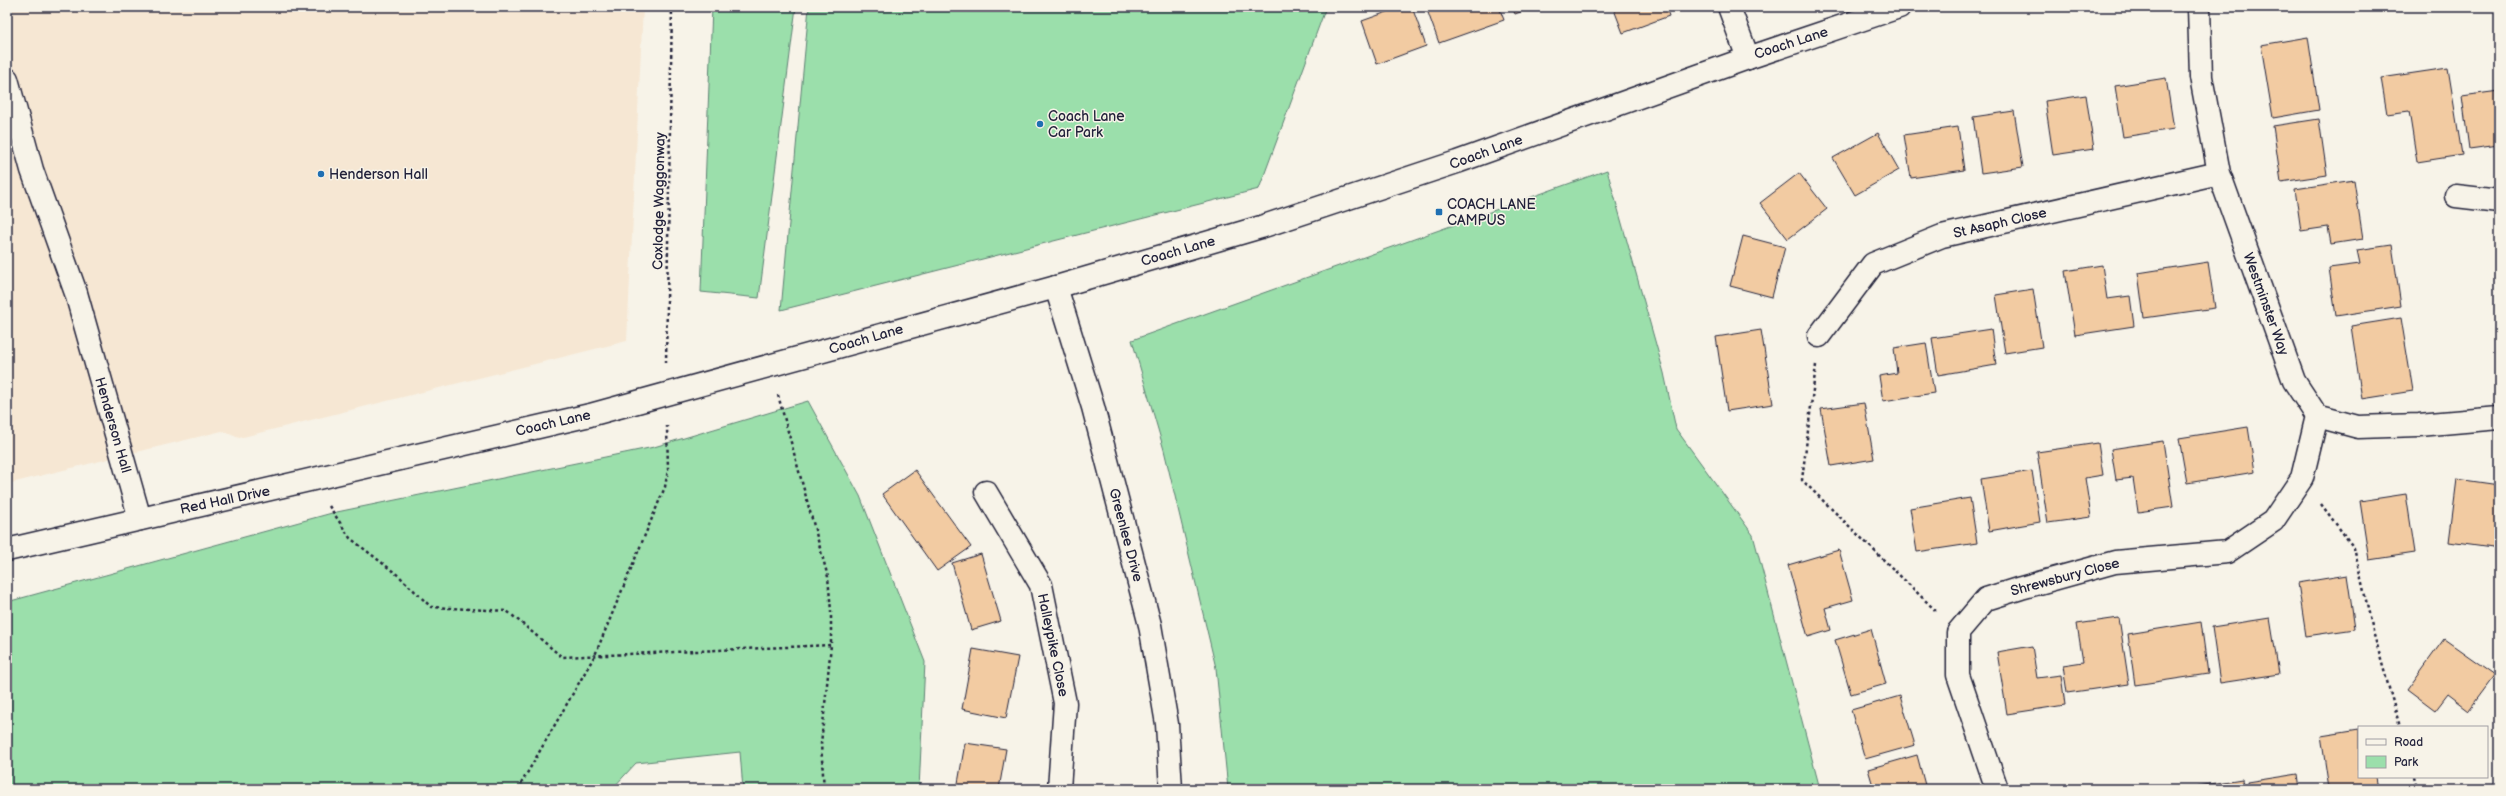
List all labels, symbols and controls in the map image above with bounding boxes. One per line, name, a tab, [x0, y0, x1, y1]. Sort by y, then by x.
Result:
street label: Coach Lane	[1752, 23, 1830, 63]
place label: Coach Lane Car Park	[1048, 108, 1125, 141]
marker: Coach Lane Car Park	[1035, 119, 1045, 129]
street label: Coxlodge Waggonway	[649, 131, 669, 270]
street label: Coach Lane	[1447, 131, 1525, 173]
place label: Henderson Hall	[329, 166, 428, 183]
marker: Henderson Hall	[316, 169, 326, 179]
place label: COACH LANE CAMPUS	[1447, 196, 1536, 229]
street label: St Asaph Close	[1952, 204, 2048, 242]
marker: COACH LANE CAMPUS	[1434, 207, 1444, 217]
street label: Coach Lane	[1139, 232, 1217, 270]
street label: Westminster Way	[2240, 250, 2293, 358]
street label: Coach Lane	[827, 320, 905, 358]
street label: Henderson Hall	[91, 375, 135, 475]
street label: Coach Lane	[514, 406, 592, 440]
street label: Red Hall Drive	[179, 482, 271, 518]
street label: Greenlee Drive	[1105, 486, 1147, 584]
street label: Shrewsbury Close	[2009, 554, 2121, 600]
street label: Halleypike Close	[1034, 592, 1072, 698]
legend	[2358, 726, 2488, 778]
text: Road	[2394, 735, 2423, 750]
text: Park	[2394, 755, 2418, 770]

